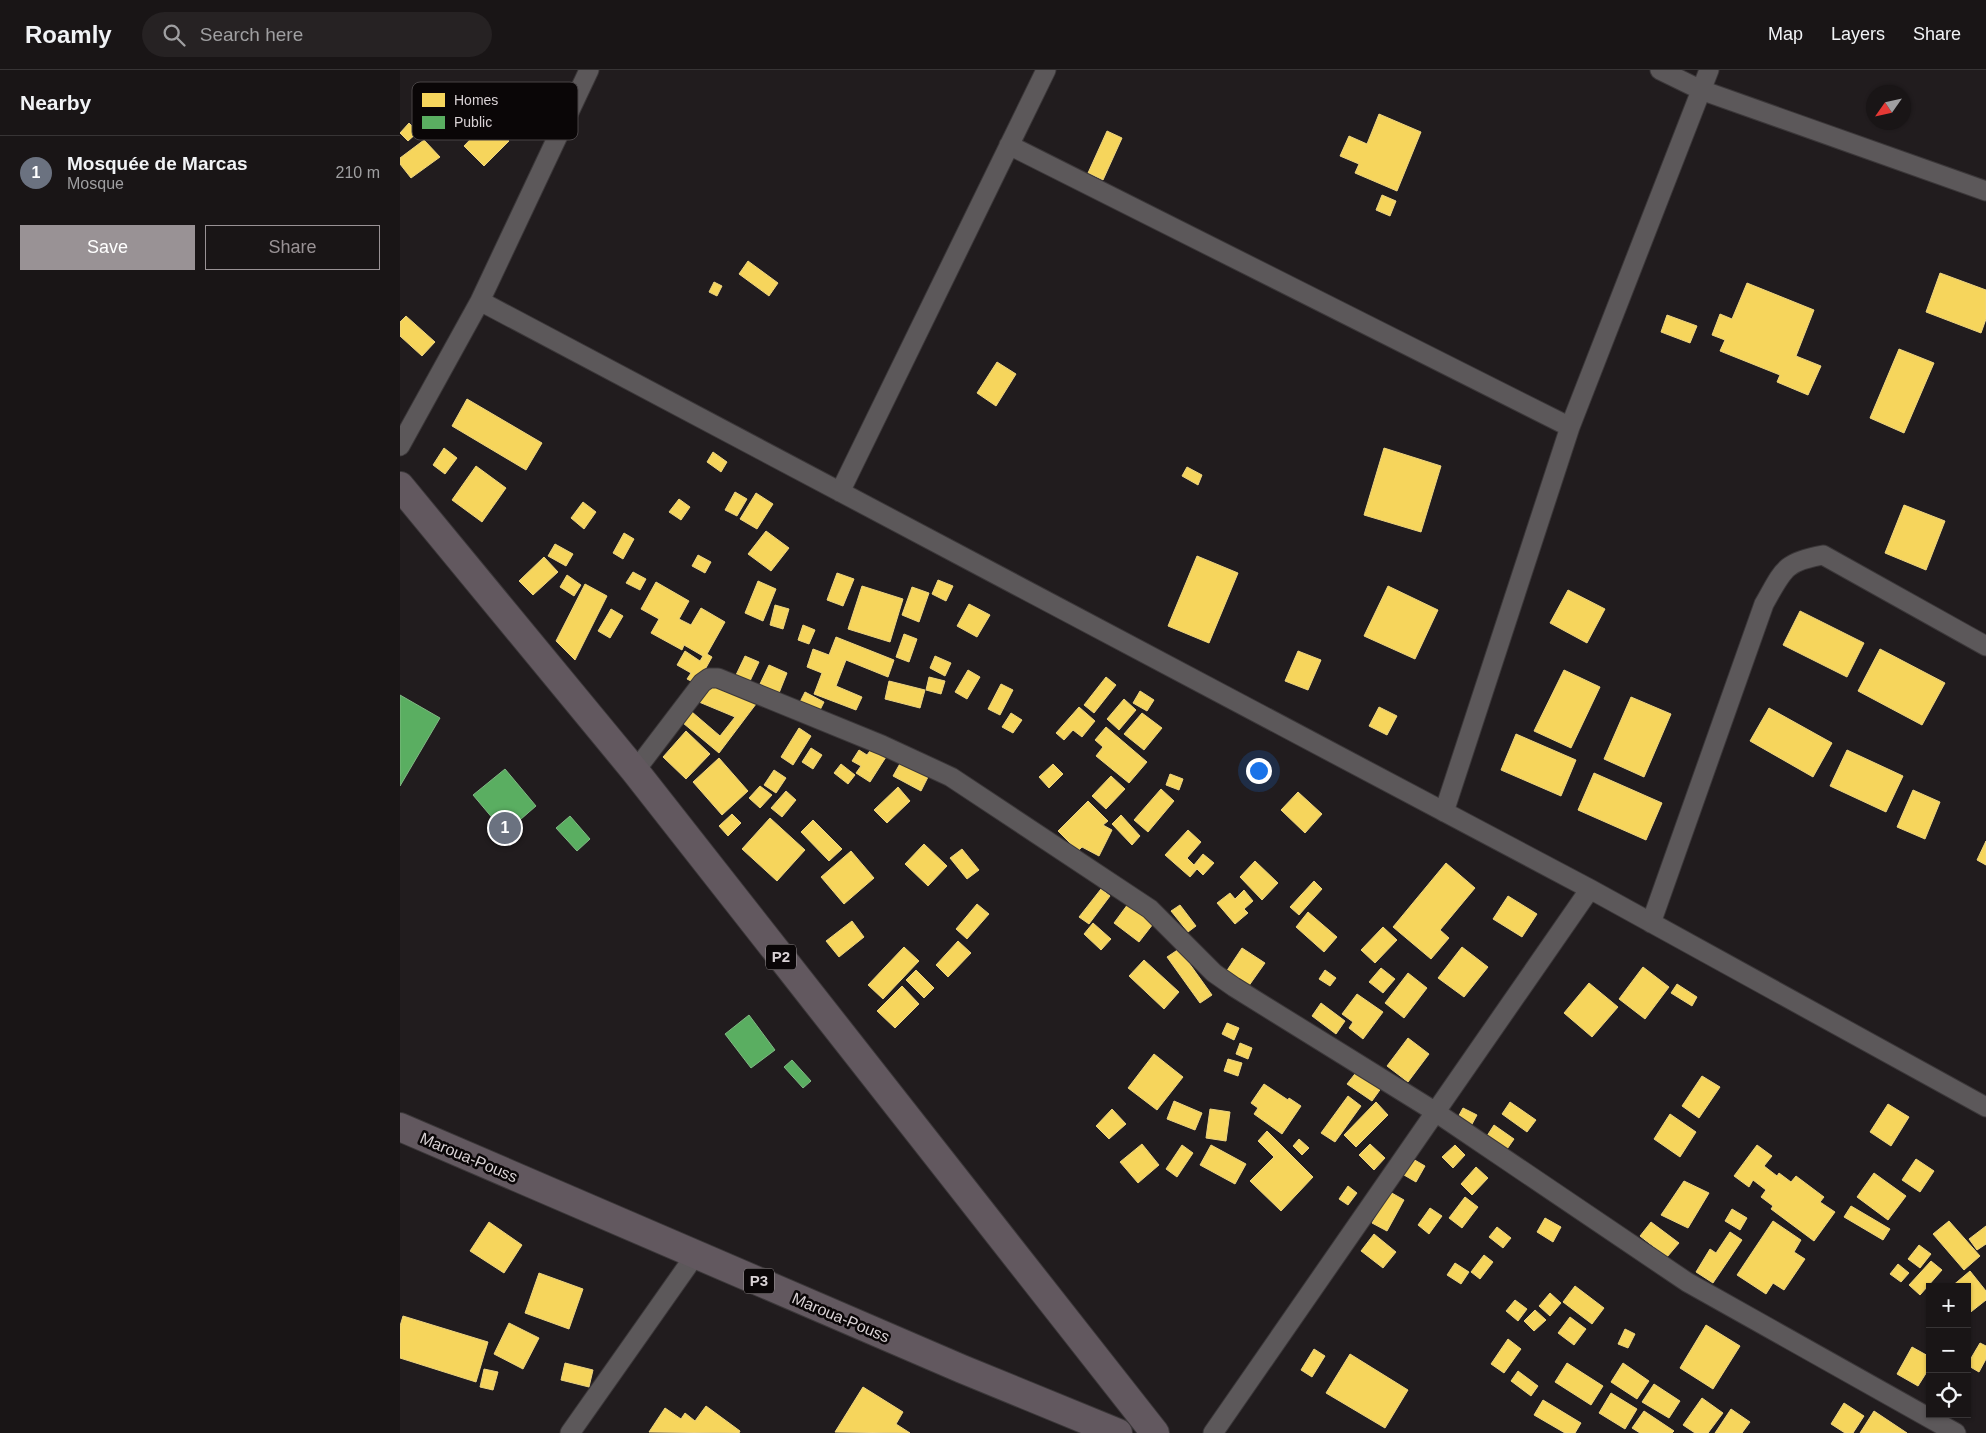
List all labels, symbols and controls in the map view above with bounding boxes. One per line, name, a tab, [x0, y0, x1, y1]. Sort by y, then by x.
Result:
search box	[142, 12, 492, 57]
text: Roamly	[25, 21, 112, 48]
icon: search	[160, 21, 188, 49]
text: Search here	[200, 24, 303, 45]
text: Map	[1768, 24, 1803, 44]
text: Layers	[1831, 24, 1885, 44]
text: Share	[1913, 24, 1961, 44]
legend	[412, 82, 578, 140]
north arrow	[1866, 85, 1911, 130]
text: Nearby	[20, 91, 91, 114]
text: Homes	[454, 92, 498, 108]
text: Public	[454, 114, 492, 130]
text: Mosquée de Marcas	[67, 153, 248, 174]
text: 1	[32, 164, 40, 181]
text: 210 m	[336, 164, 380, 181]
text: Mosque	[67, 175, 124, 192]
button: Save	[20, 225, 195, 270]
button: Share	[205, 225, 380, 270]
your location	[1246, 758, 1272, 784]
pin: 1	[489, 809, 521, 847]
road number: P2	[766, 944, 796, 970]
street label: Maroua-Pouss	[418, 1129, 520, 1186]
road number: P3	[744, 1268, 774, 1294]
map controls	[1926, 1283, 1971, 1418]
button: +	[1926, 1283, 1971, 1328]
street label: Maroua-Pouss	[790, 1289, 892, 1346]
button: −	[1926, 1328, 1971, 1373]
button: locate	[1926, 1373, 1971, 1418]

